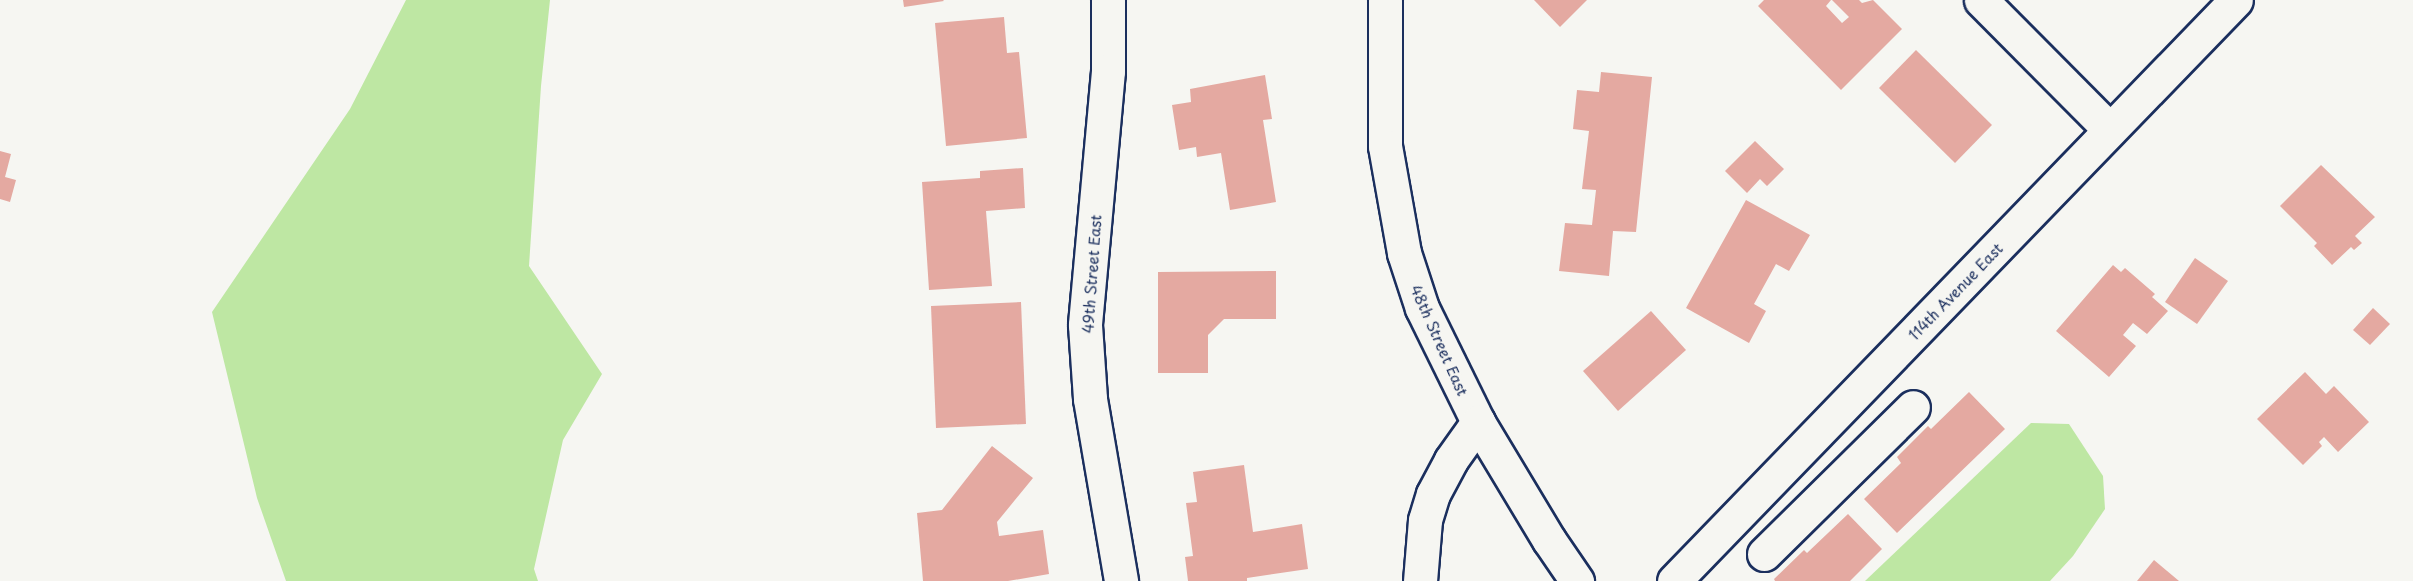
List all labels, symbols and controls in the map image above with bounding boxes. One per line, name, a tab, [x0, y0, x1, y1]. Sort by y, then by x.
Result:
street label: 49th Street East	[1078, 214, 1104, 334]
street label: 114th Avenue East	[1904, 238, 2006, 344]
street label: 48th Street East	[1407, 282, 1473, 398]

